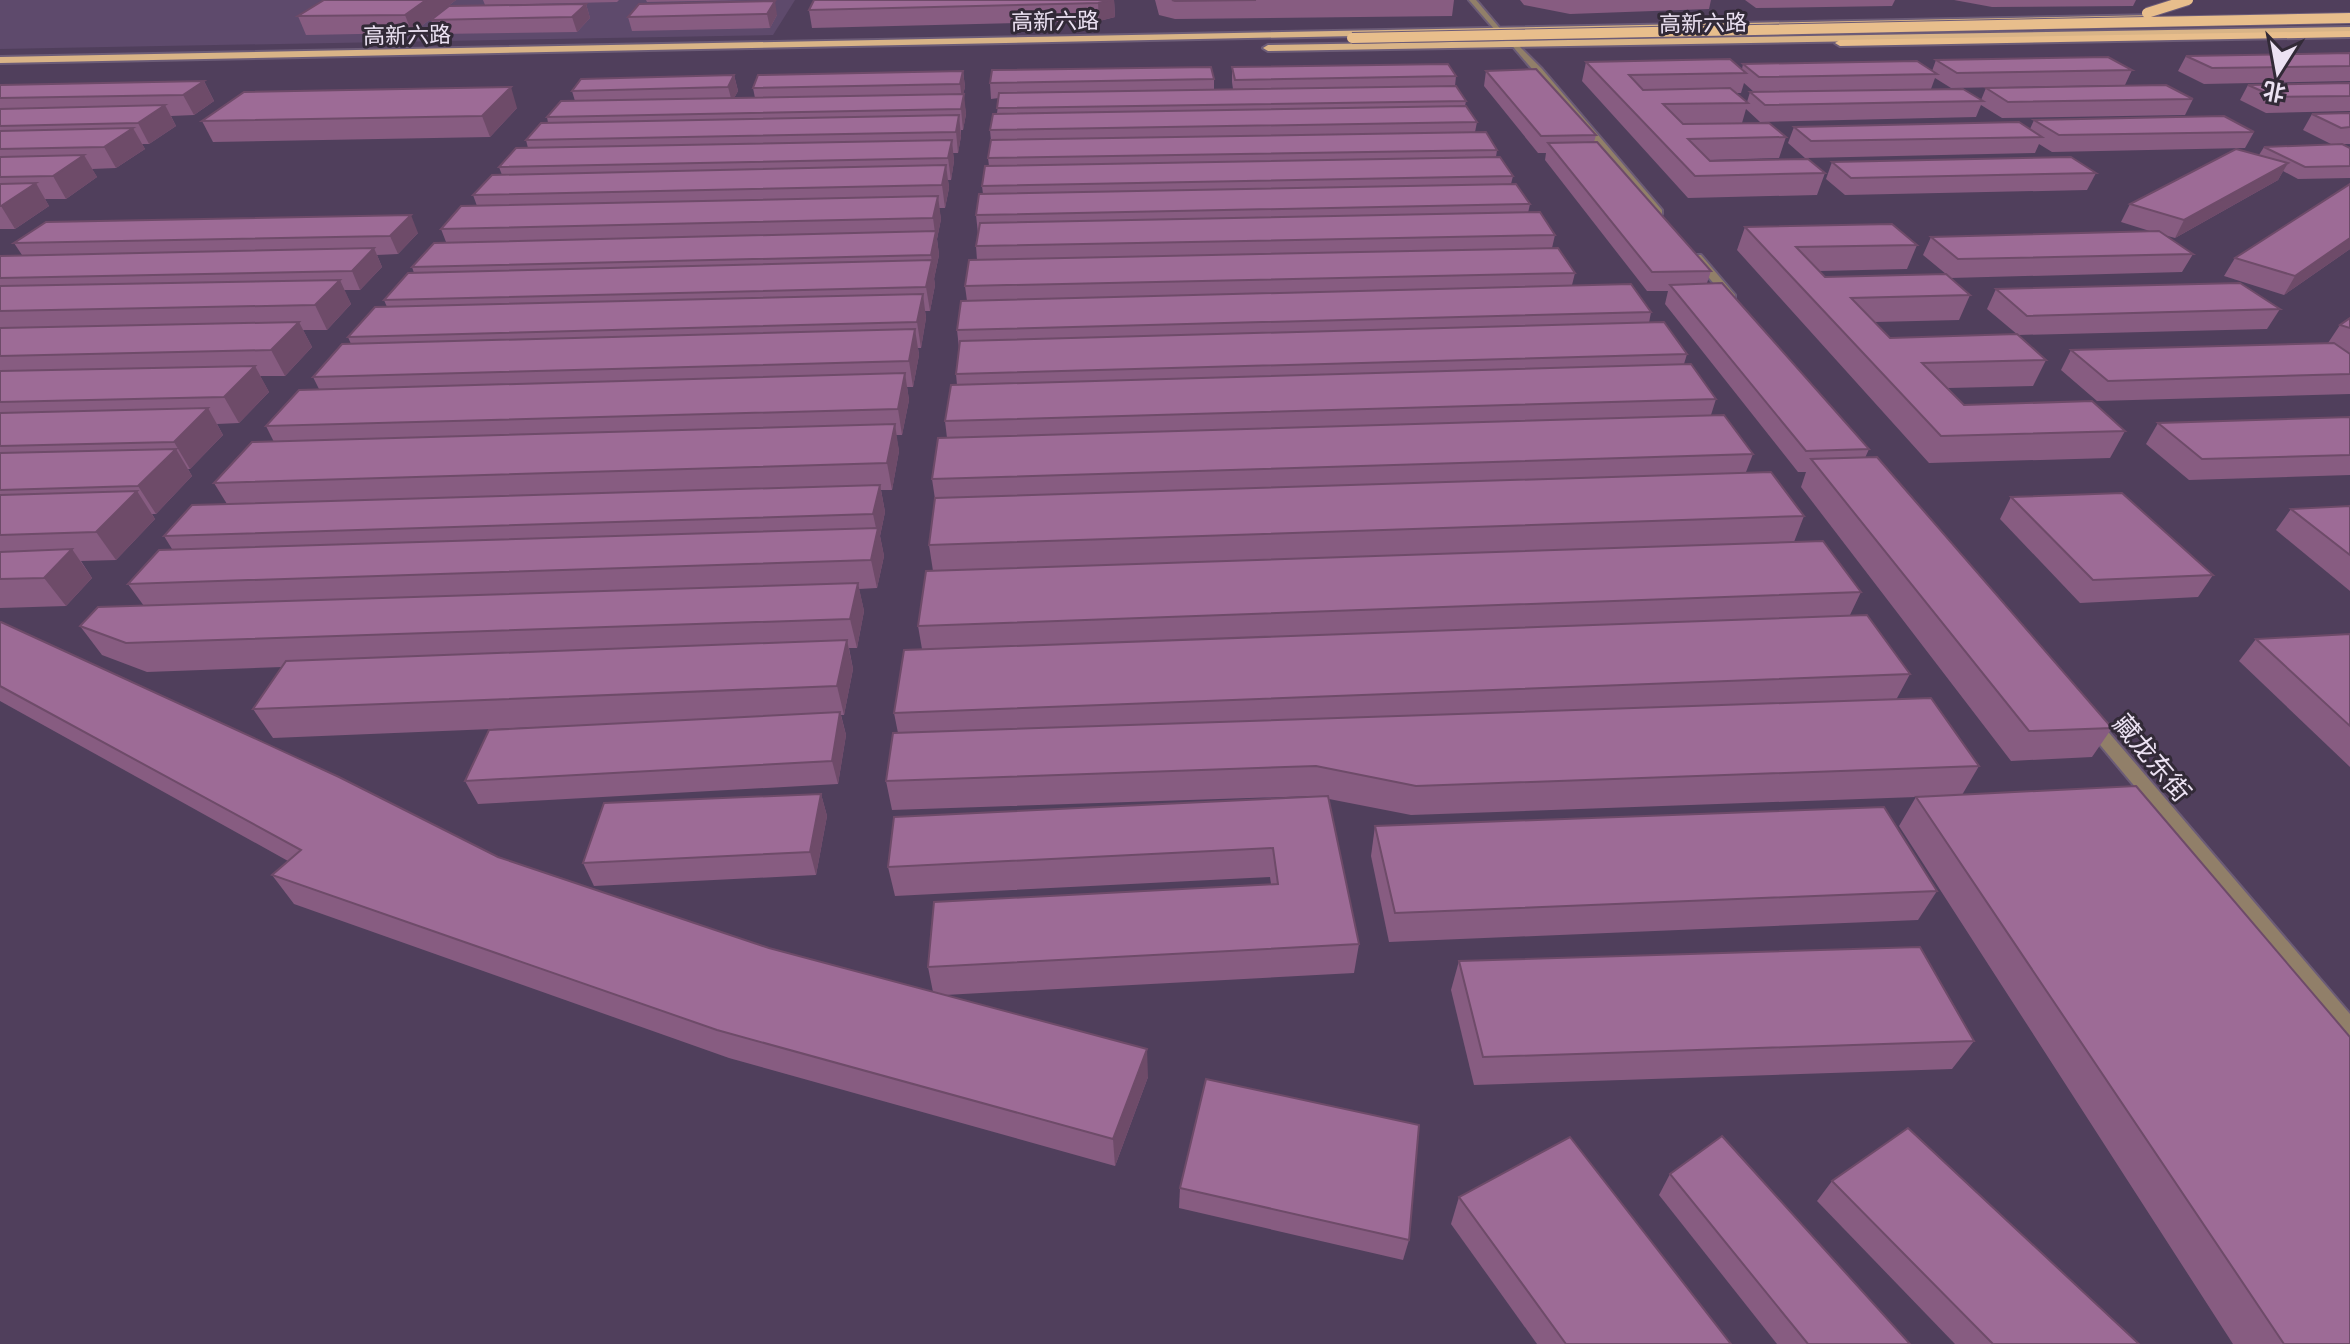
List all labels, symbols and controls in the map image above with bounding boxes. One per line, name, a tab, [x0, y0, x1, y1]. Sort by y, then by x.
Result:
street label: 高新六路	[1011, 7, 1099, 35]
street label: 高新六路	[1659, 9, 1747, 37]
street label: 高新六路	[363, 21, 451, 49]
north arrow	[2238, 32, 2318, 112]
text: 北	[2261, 77, 2287, 106]
street label: 藏龙东街	[2107, 709, 2197, 807]

